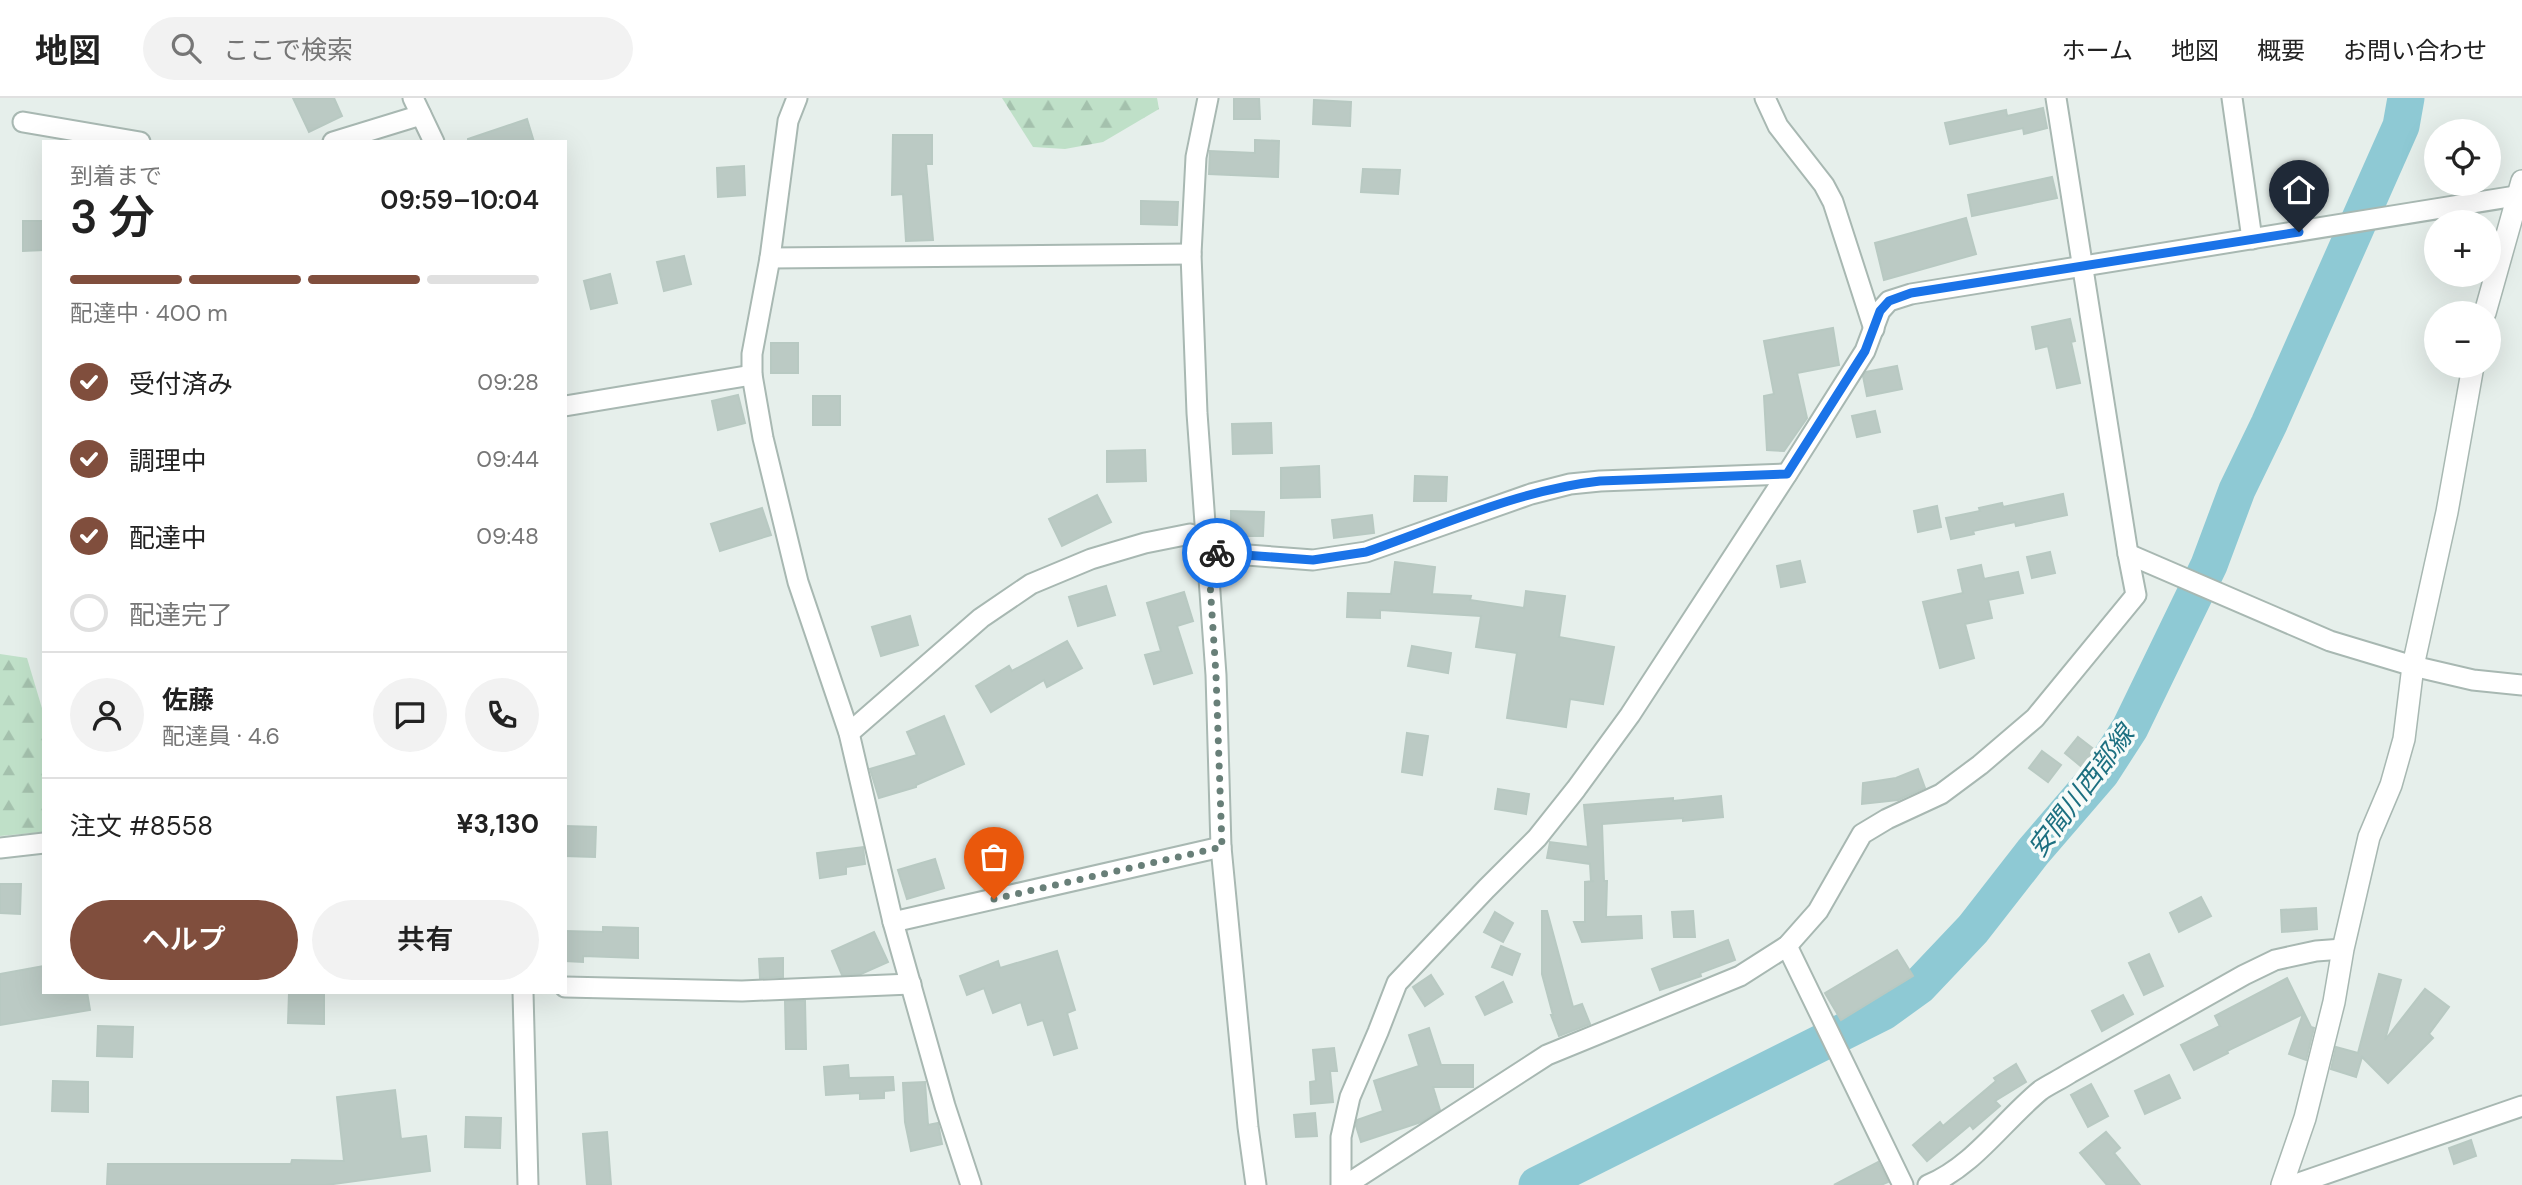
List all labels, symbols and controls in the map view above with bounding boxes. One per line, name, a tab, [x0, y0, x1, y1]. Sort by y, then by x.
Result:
search box	[143, 17, 633, 80]
text: 地図	[35, 29, 101, 72]
icon: search	[167, 29, 205, 67]
text: ここで検索	[223, 33, 353, 67]
text: ホーム	[2062, 35, 2133, 66]
text: 地図	[2171, 35, 2219, 66]
text: 概要	[2257, 35, 2305, 66]
text: お問い合わせ	[2343, 35, 2487, 66]
map controls	[2424, 119, 2501, 378]
button: locate	[2424, 119, 2501, 196]
pin	[2269, 160, 2329, 232]
text: 到着まで	[70, 161, 162, 191]
icon: home	[2280, 171, 2318, 209]
text: 09:59–10:04	[380, 183, 539, 217]
text: 3 分	[70, 187, 155, 247]
button: +	[2424, 210, 2501, 287]
text: 配達中 · 400 m	[70, 298, 228, 328]
button: −	[2424, 301, 2501, 378]
icon: check	[70, 363, 108, 401]
text: 受付済み	[129, 367, 233, 401]
text: 09:28	[477, 367, 539, 397]
icon: check	[70, 440, 108, 478]
text: 調理中	[129, 444, 207, 478]
text: 09:44	[476, 444, 539, 474]
icon: check	[70, 517, 108, 555]
courier	[1182, 518, 1252, 588]
text: 配達中	[129, 521, 207, 555]
text: 09:48	[476, 521, 539, 551]
icon: bike	[1198, 534, 1236, 572]
text: 配達完了	[129, 598, 233, 632]
button: person	[70, 678, 144, 752]
button: chat	[373, 678, 447, 752]
button: phone	[465, 678, 539, 752]
text: 佐藤	[162, 683, 214, 717]
water label: 安間川西部線	[2020, 716, 2143, 864]
text: 配達員 · 4.6	[162, 721, 280, 751]
text: ¥3,130	[457, 807, 539, 841]
text: 注文 #8558	[70, 809, 213, 843]
pin	[964, 827, 1024, 899]
icon: bag	[975, 838, 1013, 876]
button: ヘルプ	[70, 900, 298, 980]
button: 共有	[312, 900, 539, 980]

